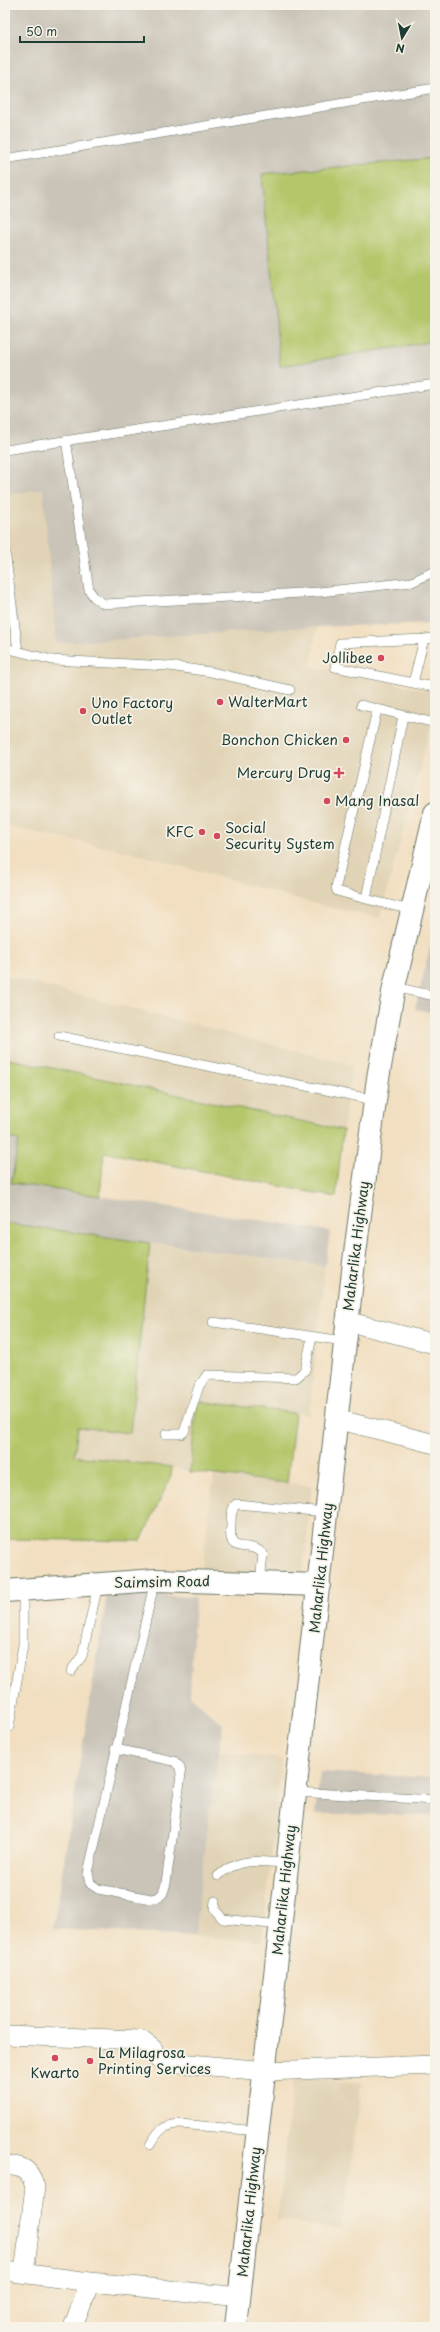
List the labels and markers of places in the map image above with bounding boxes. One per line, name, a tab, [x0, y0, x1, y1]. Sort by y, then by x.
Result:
place label: Jollibee	[322, 647, 373, 668]
marker: Jollibee	[376, 653, 386, 663]
place label: WalterMart	[228, 691, 308, 712]
place label: Uno Factory Outlet	[91, 692, 173, 729]
marker: WalterMart	[215, 697, 225, 707]
marker: Uno Factory Outlet	[78, 706, 88, 716]
place label: Bonchon Chicken	[221, 729, 338, 750]
marker: Bonchon Chicken	[341, 735, 351, 745]
place label: Mercury Drug	[237, 762, 331, 783]
marker: Mercury Drug	[334, 768, 344, 778]
place label: Mang Inasal	[335, 790, 419, 811]
marker: Mang Inasal	[322, 796, 332, 806]
place label: Social Security System	[225, 817, 335, 854]
place label: KFC	[166, 821, 194, 842]
marker: KFC	[197, 827, 207, 837]
marker: Social Security System	[212, 831, 222, 841]
place label: La Milagrosa Printing Services	[98, 2042, 211, 2079]
marker: Kwarto	[50, 2053, 60, 2063]
marker: La Milagrosa Printing Services	[85, 2056, 95, 2066]
place label: Kwarto	[31, 2062, 80, 2083]

